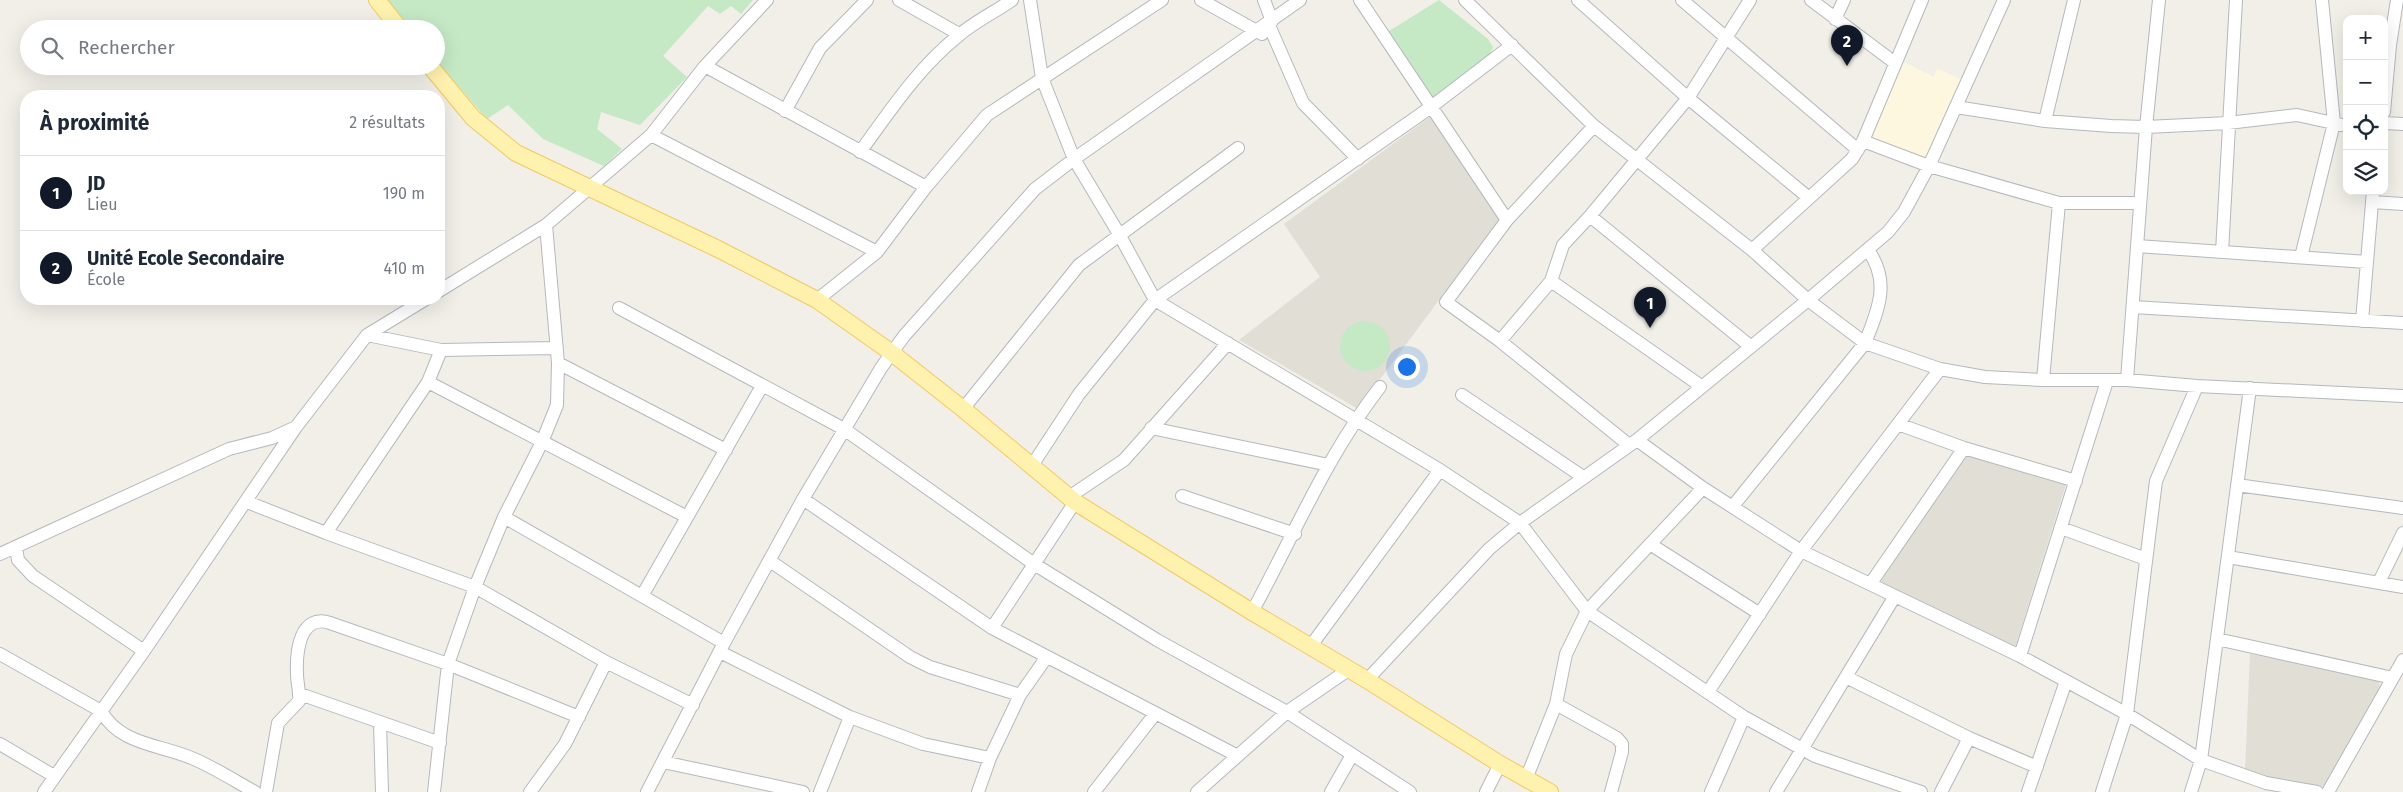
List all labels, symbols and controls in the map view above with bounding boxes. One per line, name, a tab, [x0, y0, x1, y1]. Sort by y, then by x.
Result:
map controls	[2343, 15, 2388, 195]
button: +	[2343, 15, 2388, 60]
search box	[20, 20, 445, 75]
pin: 2	[1831, 25, 1863, 66]
icon: search	[38, 34, 66, 62]
text: Rechercher	[78, 36, 175, 59]
button: −	[2343, 60, 2388, 105]
button: locate	[2343, 105, 2388, 150]
text: À proximité	[40, 110, 149, 136]
text: 2 résultats	[349, 113, 425, 132]
button: layers	[2343, 150, 2388, 195]
text: JD	[87, 172, 105, 195]
text: 1	[52, 184, 60, 203]
text: 190 m	[383, 184, 425, 203]
text: Lieu	[87, 195, 118, 214]
text: Unité Ecole Secondaire	[87, 247, 285, 270]
text: 2	[52, 259, 60, 278]
text: 410 m	[384, 259, 425, 278]
text: École	[87, 270, 125, 289]
pin: 1	[1634, 287, 1666, 328]
your location	[1394, 354, 1420, 380]

